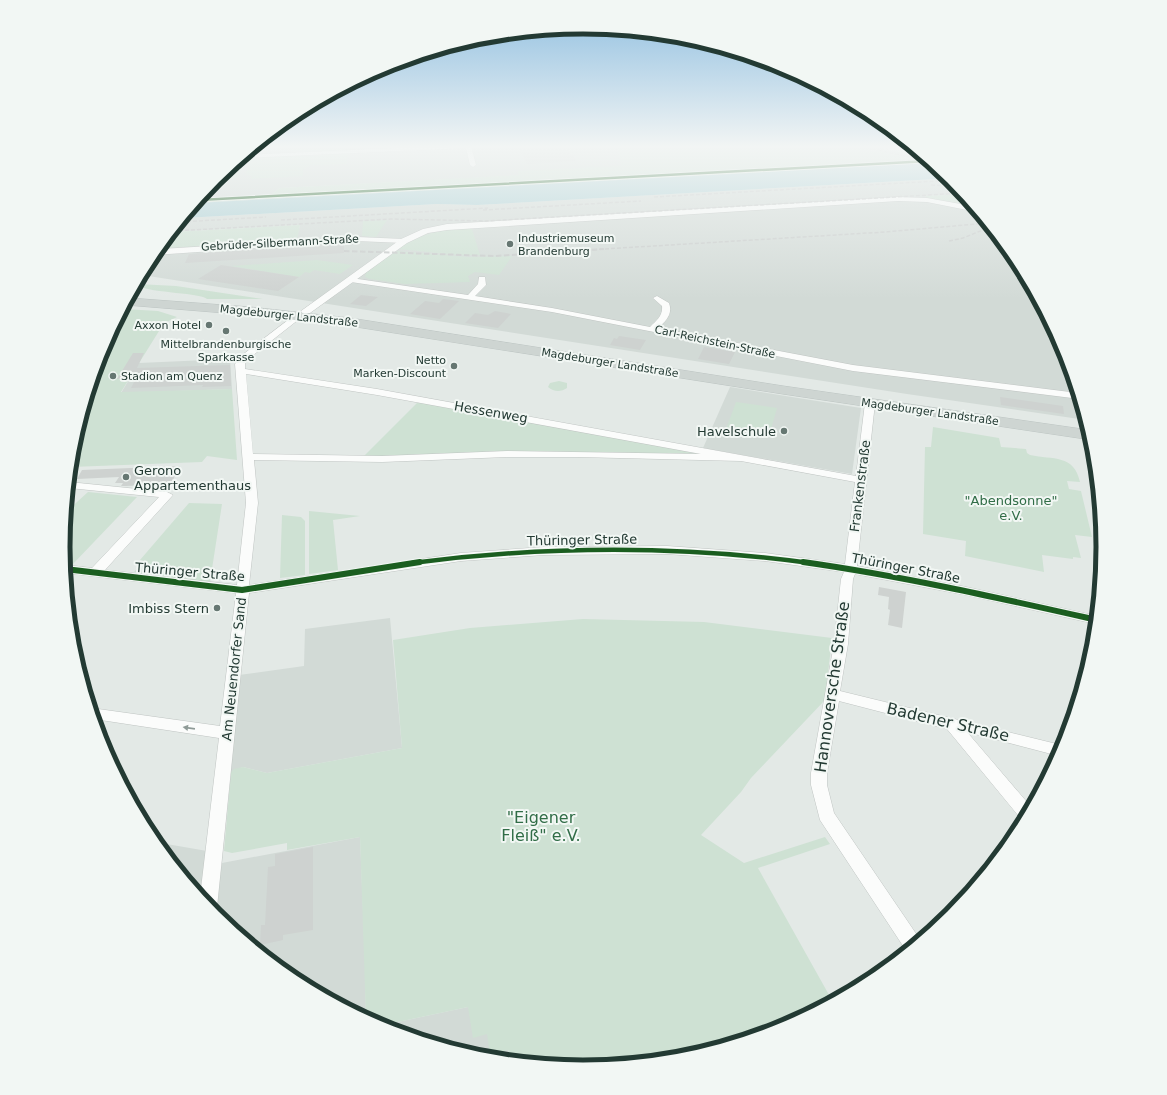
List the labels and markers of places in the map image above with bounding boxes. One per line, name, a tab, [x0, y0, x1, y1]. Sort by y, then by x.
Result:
place label: Industriemuseum Brandenburg	[518, 232, 614, 258]
marker: Industriemuseum Brandenburg	[505, 239, 515, 249]
place label: Axxon Hotel	[134, 319, 201, 332]
marker: Axxon Hotel	[204, 320, 214, 330]
marker: Mittelbrandenburgische Sparkasse	[221, 326, 231, 336]
place label: Mittelbrandenburgische Sparkasse	[161, 338, 292, 364]
place label: Netto Marken-Discount	[353, 354, 447, 380]
marker: Netto Marken-Discount	[449, 361, 459, 371]
place label: Stadion am Quenz	[121, 370, 223, 383]
marker: Stadion am Quenz	[108, 371, 118, 381]
place label: Havelschule	[697, 424, 776, 439]
marker: Havelschule	[779, 426, 789, 436]
place label: Gerono Appartementhaus	[134, 463, 251, 493]
marker: Gerono Appartementhaus	[121, 472, 131, 482]
place label: Imbiss Stern	[128, 601, 209, 616]
marker: Imbiss Stern	[212, 603, 222, 613]

